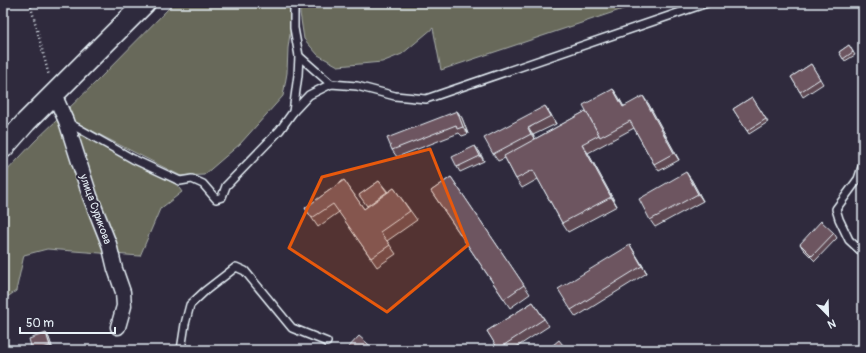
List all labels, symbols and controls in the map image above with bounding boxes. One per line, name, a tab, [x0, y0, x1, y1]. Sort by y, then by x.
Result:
street label: улица Сурикова	[77, 171, 114, 246]
north arrow	[808, 295, 848, 335]
scale bar	[20, 309, 115, 335]
text: 50 m	[26, 316, 54, 331]
text: N	[825, 316, 838, 331]

